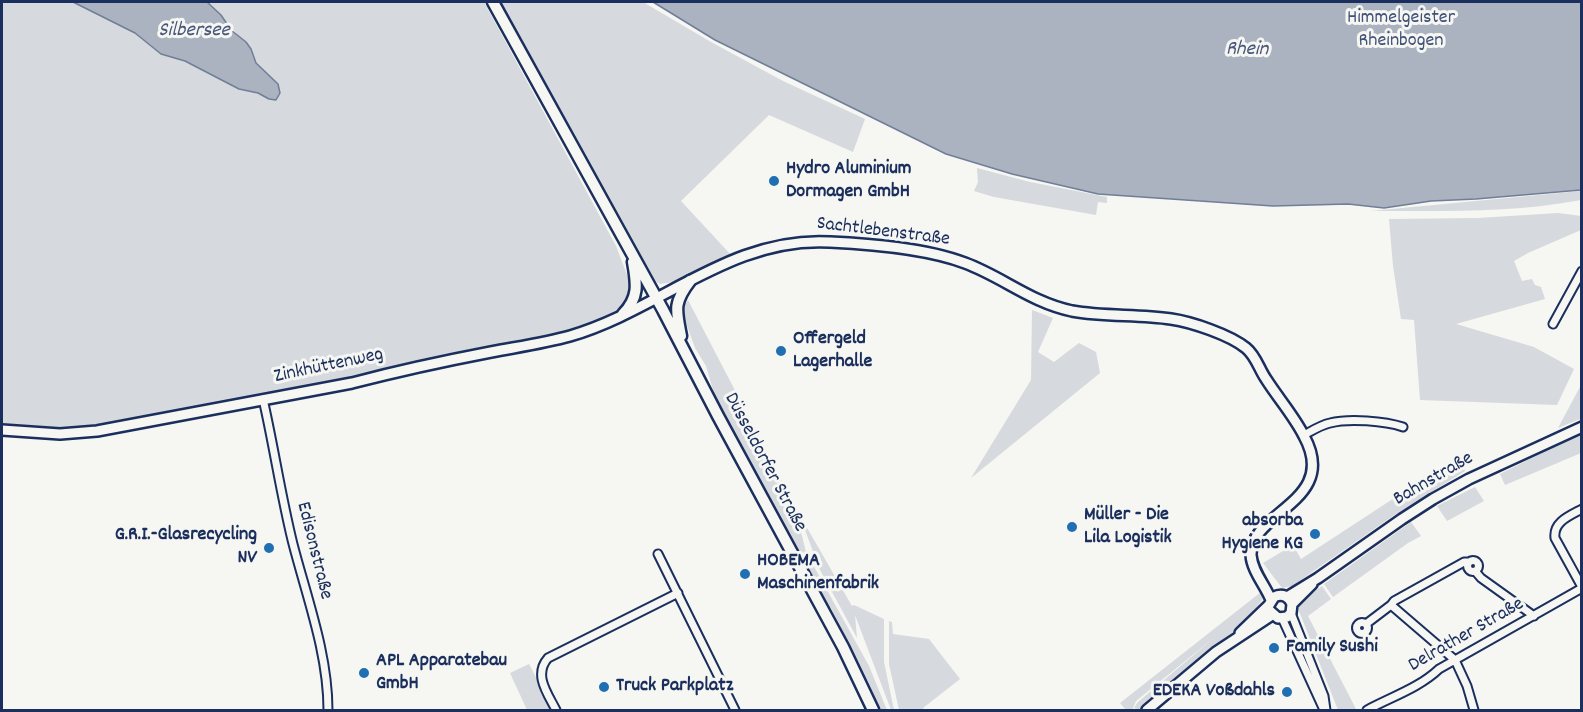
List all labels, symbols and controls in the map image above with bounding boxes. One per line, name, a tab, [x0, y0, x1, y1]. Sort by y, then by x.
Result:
park label: Himmelgeister Rheinbogen	[1347, 7, 1455, 54]
water label: Silbersee	[158, 19, 230, 45]
water label: Rhein	[1225, 38, 1269, 64]
place label: Hydro Aluminium Dormagen GmbH	[786, 158, 912, 205]
marker: Hydro Aluminium Dormagen GmbH	[767, 174, 781, 188]
street label: Sachtlebenstraße	[815, 213, 951, 253]
place label: Offergeld Lagerhalle	[793, 328, 872, 375]
street label: Zinkhüttenweg	[272, 344, 386, 390]
marker: Offergeld Lagerhalle	[774, 344, 788, 358]
street label: Düsseldorfer Straße	[717, 389, 811, 537]
street label: Bahnstraße	[1390, 448, 1478, 512]
street label: Edisonstraße	[289, 500, 337, 602]
place label: Müller - Die Lila Logistik	[1084, 504, 1172, 551]
place label: absorba Hygiene KG	[1221, 510, 1303, 557]
marker: Müller - Die Lila Logistik	[1065, 520, 1079, 534]
place label: G.R.I.-Glasrecycling NV	[115, 524, 257, 571]
marker: absorba Hygiene KG	[1308, 527, 1322, 541]
marker: G.R.I.-Glasrecycling NV	[262, 541, 276, 555]
place label: HOBEMA Maschinenfabrik	[757, 550, 879, 597]
marker: HOBEMA Maschinenfabrik	[738, 567, 752, 581]
street label: Delrather Straße	[1405, 593, 1529, 679]
place label: Family Sushi	[1286, 636, 1378, 660]
marker: Family Sushi	[1267, 641, 1281, 655]
place label: APL Apparatebau GmbH	[376, 650, 507, 697]
marker: APL Apparatebau GmbH	[357, 666, 371, 680]
place label: Truck Parkplatz	[616, 675, 733, 699]
marker: Truck Parkplatz	[597, 680, 611, 694]
place label: EDEKA Voßdahls	[1153, 680, 1275, 704]
marker: EDEKA Voßdahls	[1280, 685, 1294, 699]

